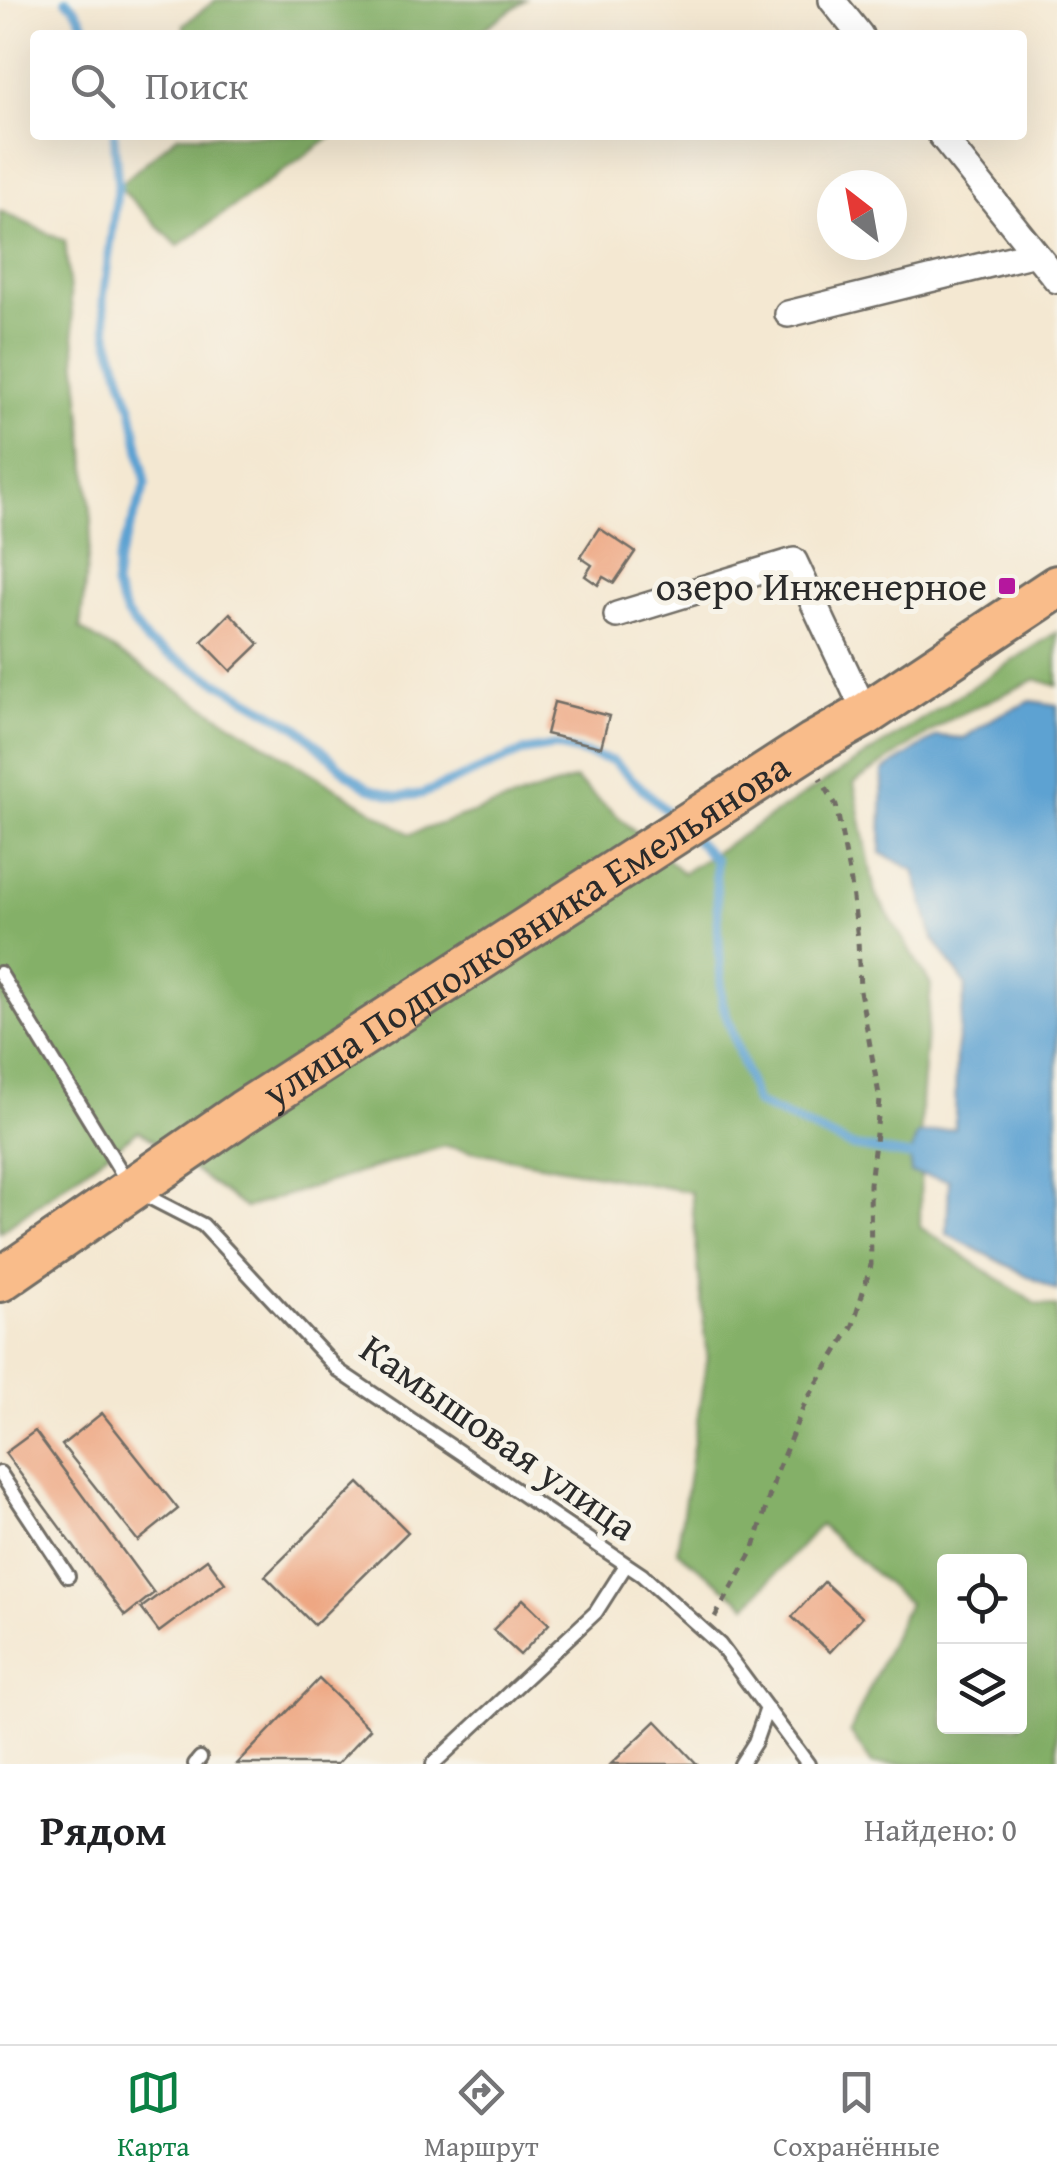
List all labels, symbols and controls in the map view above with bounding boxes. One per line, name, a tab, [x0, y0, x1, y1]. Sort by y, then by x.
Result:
search box	[30, 30, 1027, 140]
text: Поиск	[145, 57, 248, 113]
icon: search	[65, 58, 120, 113]
north arrow	[817, 170, 907, 260]
place label: озеро Инженерное	[655, 556, 987, 615]
marker: озеро Инженерное	[996, 575, 1018, 597]
street label: улица Подполковника Емельянова	[249, 737, 801, 1122]
street label: Камышовая улица	[349, 1319, 650, 1554]
map controls	[937, 1554, 1027, 1734]
button: locate	[937, 1554, 1027, 1644]
button: layers	[937, 1644, 1027, 1734]
text: Рядом	[40, 1799, 167, 1860]
text: Найдено: 0	[864, 1806, 1017, 1853]
tab: Карта	[117, 2065, 190, 2166]
tab: Маршрут	[424, 2065, 539, 2166]
tab: Сохранённые	[773, 2065, 940, 2166]

